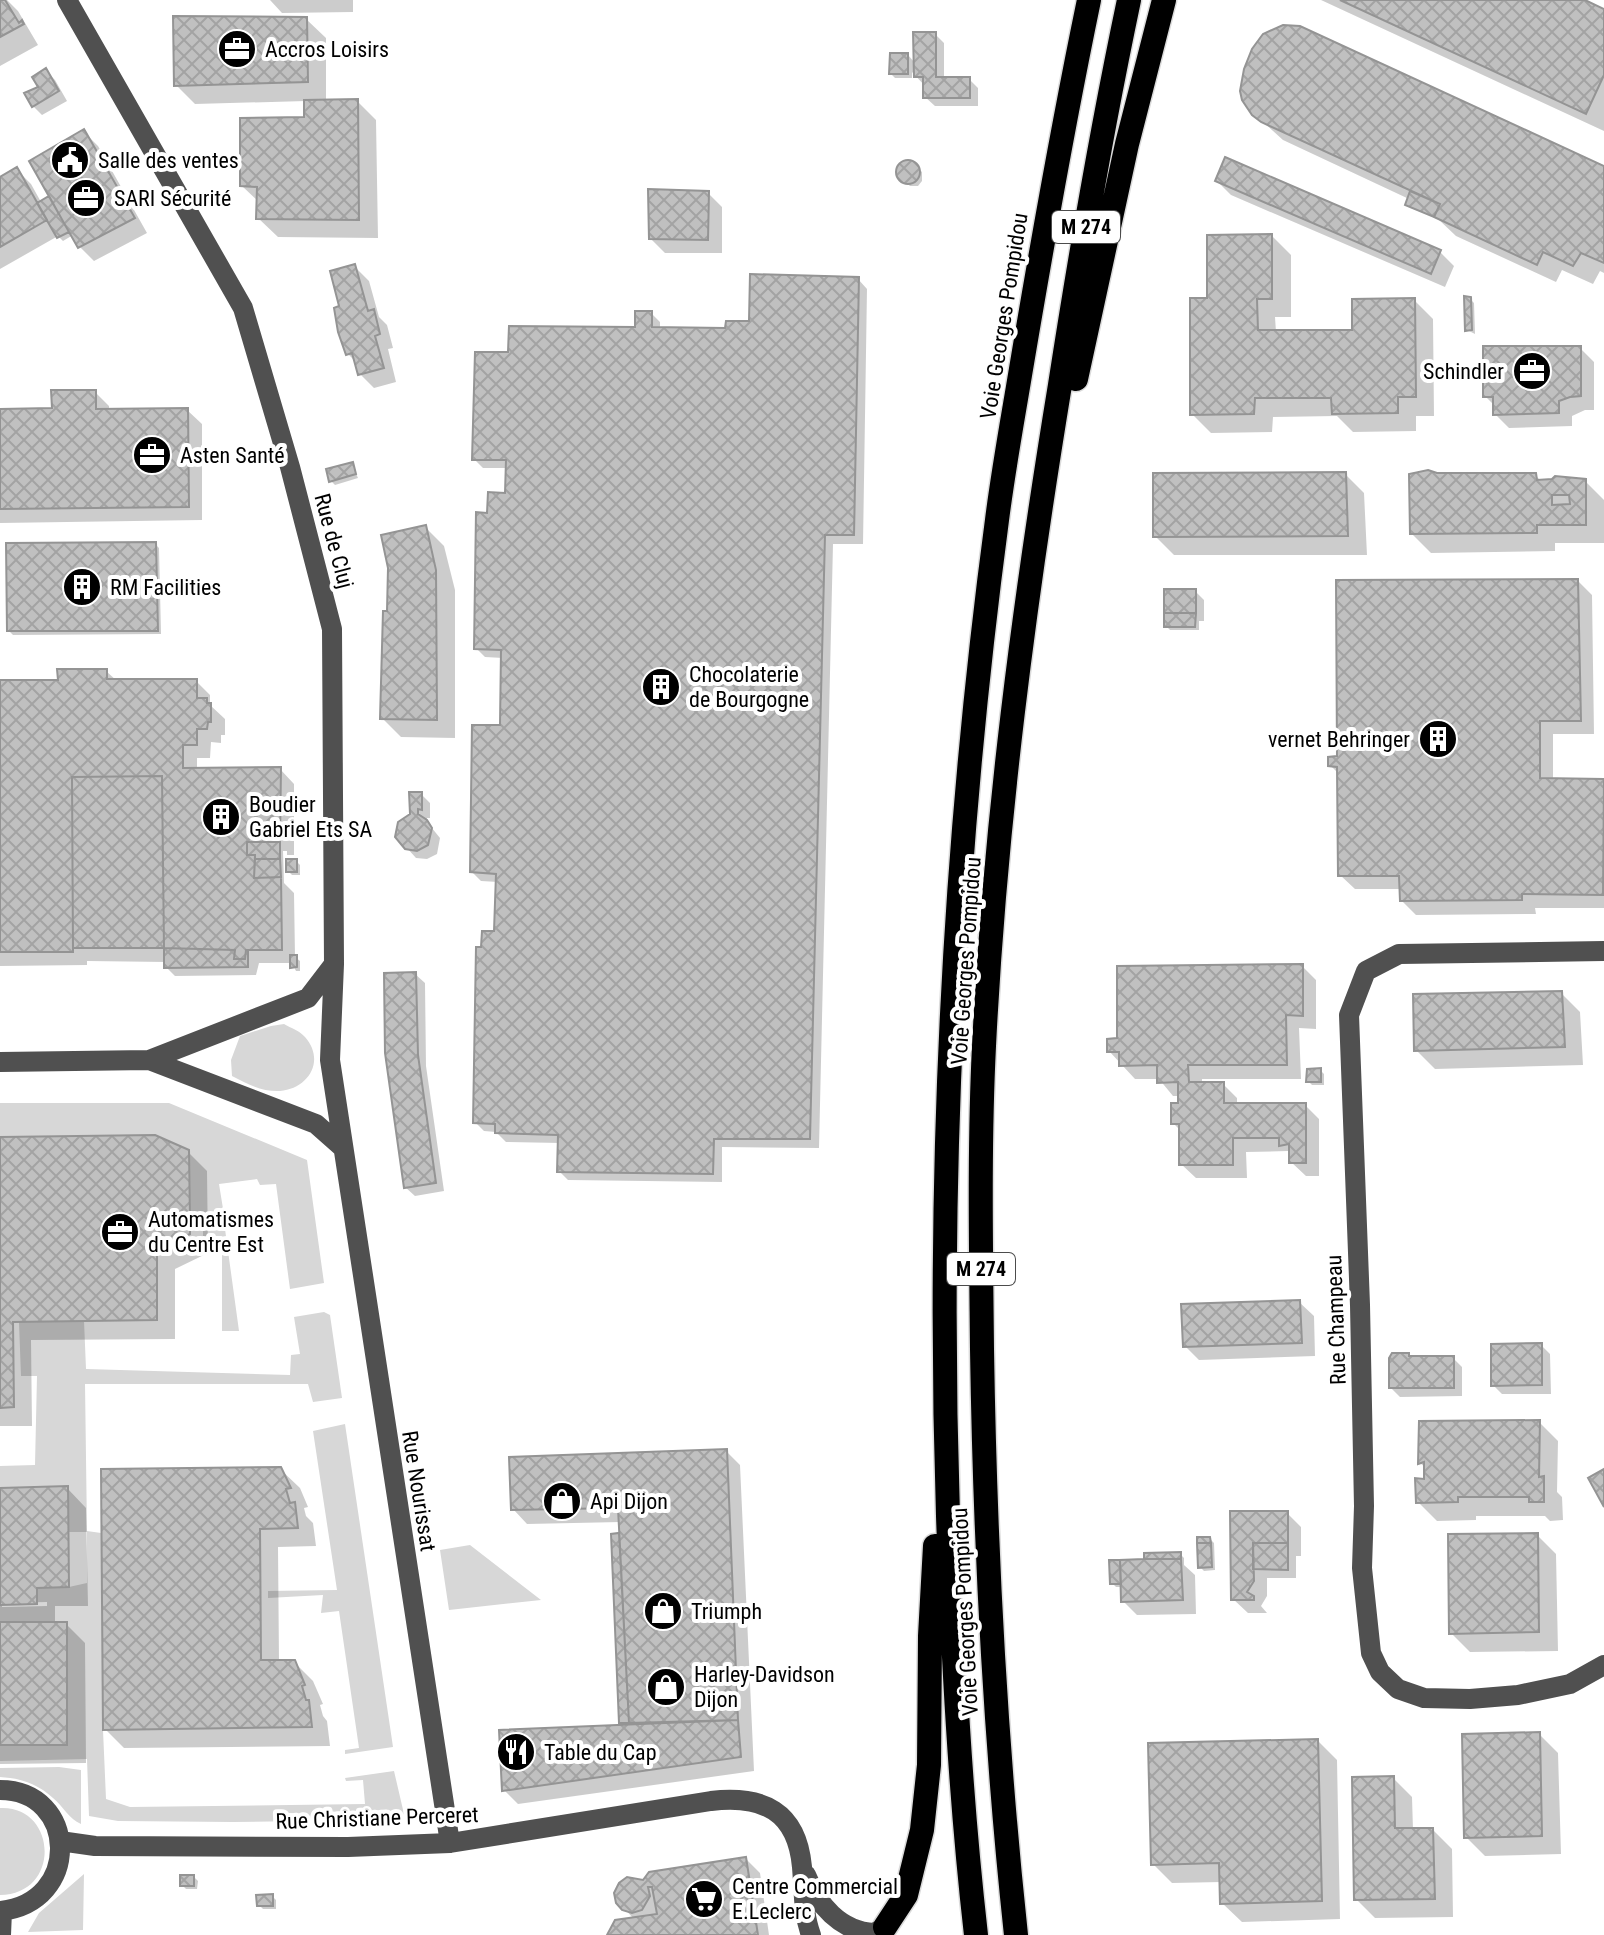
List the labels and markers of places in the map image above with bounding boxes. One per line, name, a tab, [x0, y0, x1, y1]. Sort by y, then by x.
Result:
office icon: Accros Loisirs	[216, 28, 258, 70]
place label: Accros Loisirs	[265, 37, 389, 62]
public building icon: Salle des ventes	[49, 139, 91, 181]
place label: Salle des ventes	[98, 148, 239, 173]
office icon: SARI Sécurité	[65, 177, 107, 219]
place label: SARI Sécurité	[114, 186, 231, 211]
office icon: Schindler	[1511, 350, 1553, 392]
place label: Schindler	[1423, 359, 1504, 384]
office icon: Asten Santé	[131, 434, 173, 476]
place label: Asten Santé	[180, 443, 285, 468]
building icon: RM Facilities	[61, 566, 103, 608]
place label: RM Facilities	[110, 575, 221, 600]
place label: Chocolaterie de Bourgogne	[689, 662, 809, 712]
building icon: Chocolaterie de Bourgogne	[640, 666, 682, 708]
building icon: vernet Behringer	[1417, 718, 1459, 760]
place label: vernet Behringer	[1268, 727, 1410, 752]
place label: Boudier Gabriel Ets SA	[249, 792, 372, 842]
building icon: Boudier Gabriel Ets SA	[200, 796, 242, 838]
place label: Automatismes du Centre Est	[148, 1207, 274, 1257]
office icon: Automatismes du Centre Est	[99, 1211, 141, 1253]
shop icon: Api Dijon	[541, 1480, 583, 1522]
place label: Api Dijon	[590, 1489, 668, 1514]
shop icon: Triumph	[642, 1590, 684, 1632]
place label: Triumph	[691, 1599, 762, 1624]
place label: Harley-Davidson Dijon	[694, 1662, 835, 1712]
shop icon: Harley-Davidson Dijon	[645, 1666, 687, 1708]
restaurant icon: Table du Cap	[495, 1731, 537, 1773]
place label: Table du Cap	[544, 1740, 657, 1765]
place label: Centre Commercial E.Leclerc	[732, 1874, 898, 1924]
supermarket icon: Centre Commercial E.Leclerc	[683, 1878, 725, 1920]

